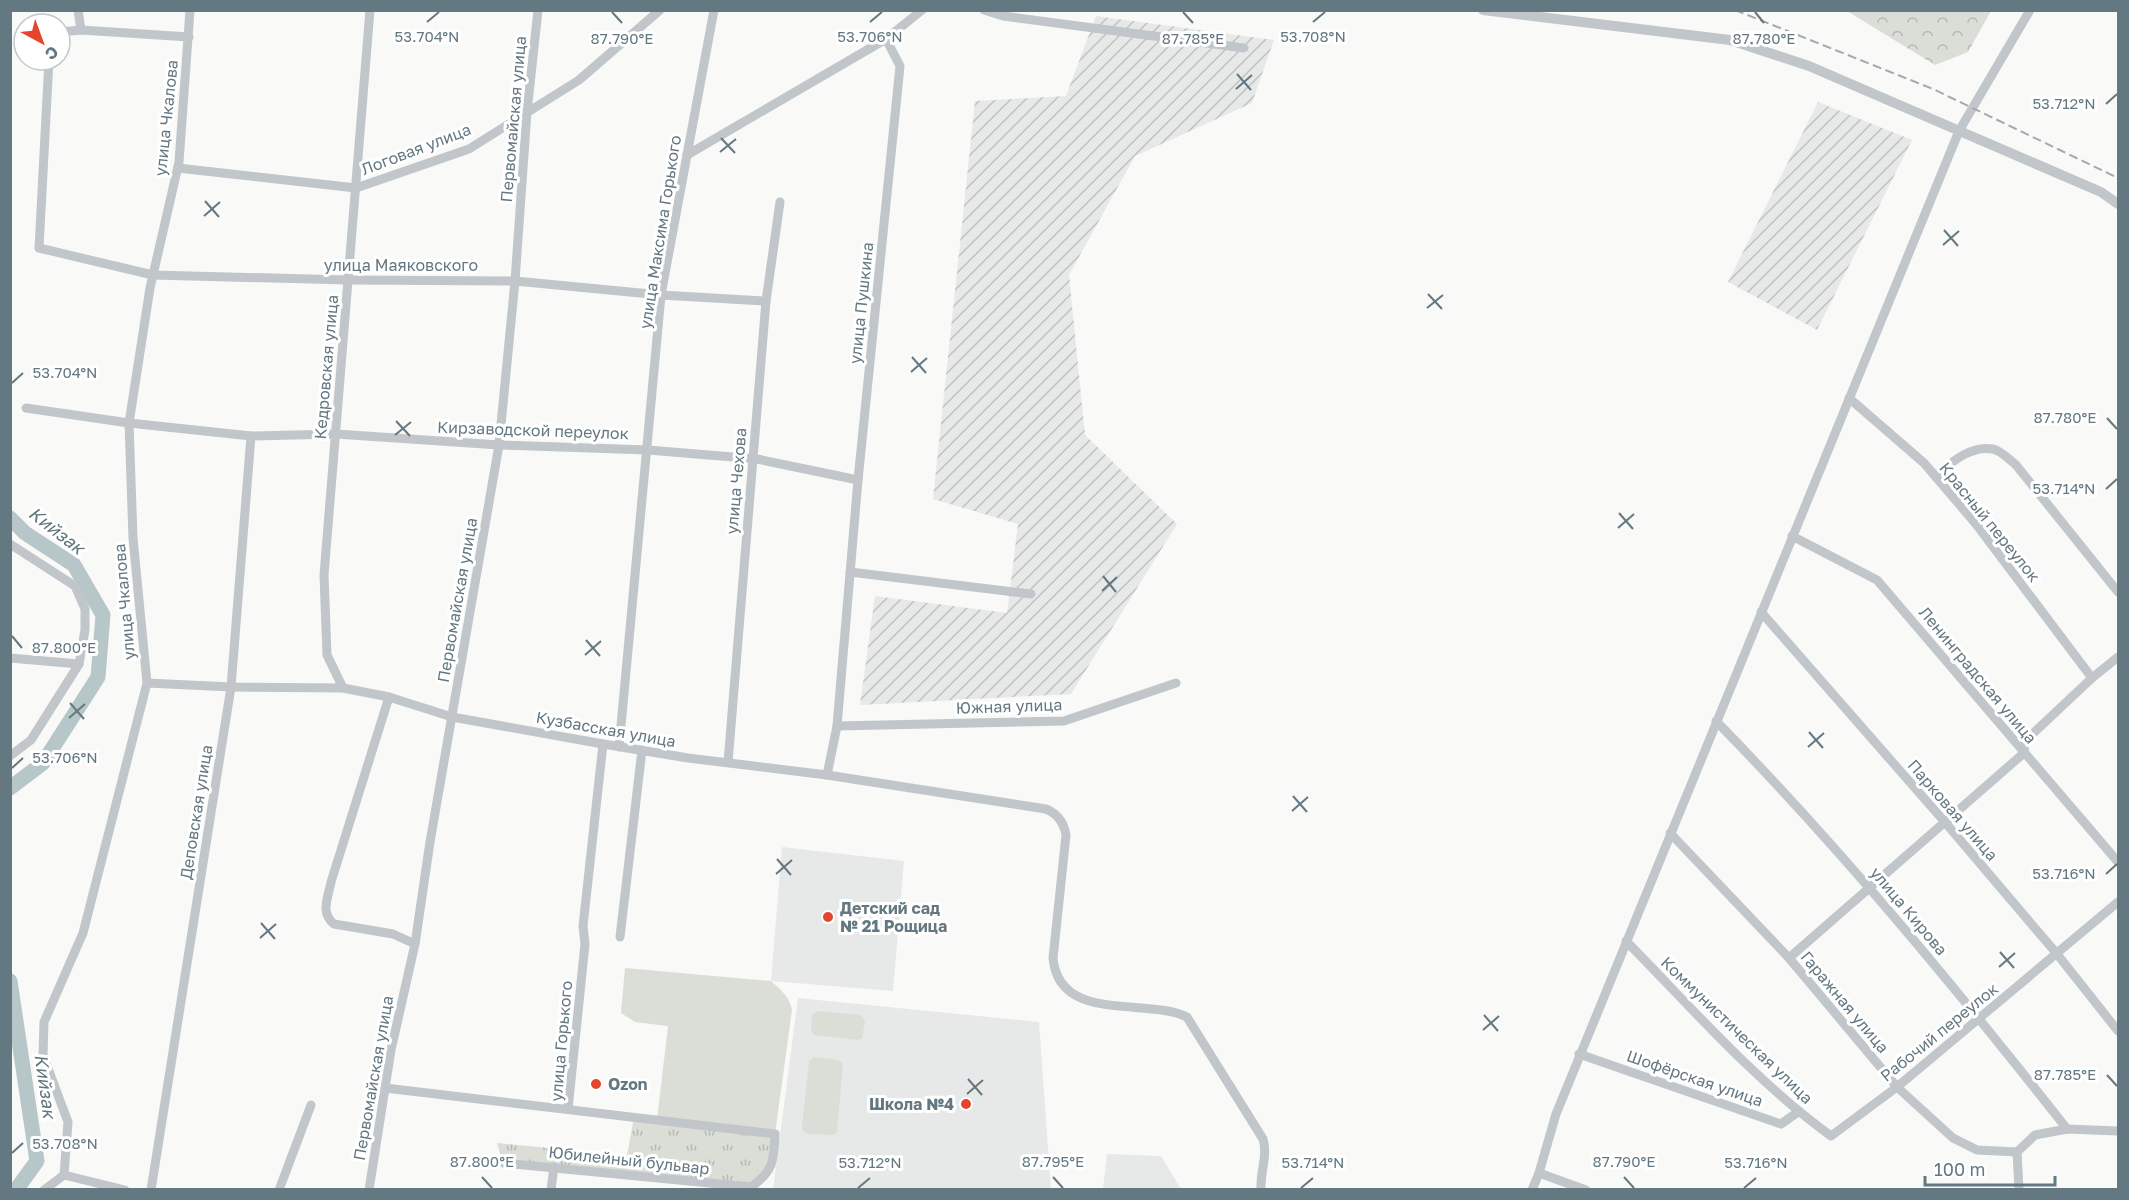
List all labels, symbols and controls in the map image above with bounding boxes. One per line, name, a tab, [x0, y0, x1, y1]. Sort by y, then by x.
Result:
north arrow	[12, 12, 72, 72]
text: 53.704°N	[395, 27, 459, 45]
text: 53.706°N	[837, 27, 903, 45]
text: 53.708°N	[1280, 27, 1346, 45]
text: 87.790°E	[591, 29, 653, 47]
text: 87.785°E	[1162, 29, 1224, 47]
text: 87.780°E	[1732, 29, 1796, 47]
street label: Первомайская улица	[496, 35, 530, 203]
text: С	[41, 42, 63, 65]
street label: улица Чкалова	[150, 59, 182, 177]
text: 53.712°N	[2032, 94, 2096, 112]
street label: Логовая улица	[358, 119, 474, 179]
street label: улица Максима Горького	[635, 134, 685, 330]
street label: улица Пушкина	[845, 241, 877, 365]
street label: улица Маяковского	[324, 255, 478, 275]
street label: Кедровская улица	[310, 294, 342, 440]
text: 53.704°N	[33, 363, 97, 381]
text: 87.780°E	[2033, 408, 2097, 426]
street label: Кирзаводской переулок	[437, 417, 629, 443]
street label: улица Чехова	[721, 427, 751, 535]
street label: Красный переулок	[1936, 458, 2044, 586]
text: 53.714°N	[2033, 479, 2095, 497]
water label: Кийзак	[25, 501, 91, 560]
street label: Первомайская улица	[433, 516, 481, 684]
street label: улица Чкалова	[109, 543, 139, 661]
street label: Ленинградская улица	[1915, 602, 2041, 748]
text: 87.800°E	[32, 638, 96, 656]
street label: Южная улица	[955, 694, 1063, 718]
street label: Кузбасская улица	[534, 707, 678, 751]
street label: Деповская улица	[175, 743, 217, 881]
text: 53.706°N	[32, 748, 98, 766]
street label: Парковая улица	[1904, 755, 2002, 865]
street label: улица Кирова	[1866, 863, 1952, 959]
text: 53.716°N	[2032, 864, 2096, 882]
place label: Детский сад № 21 Рощица	[840, 898, 947, 936]
marker: Детский сад № 21 Рощица	[821, 910, 835, 924]
street label: Гаражная улица	[1797, 947, 1893, 1057]
street label: Коммунистическая улица	[1657, 952, 1817, 1108]
street label: Рабочий переулок	[1876, 978, 2002, 1086]
street label: улица Горького	[546, 980, 576, 1102]
street label: Первомайская улица	[349, 994, 397, 1162]
street label: Шофёрская улица	[1624, 1045, 1766, 1111]
water label: Кийзак	[31, 1053, 62, 1122]
text: 87.785°E	[2034, 1065, 2096, 1083]
place label: Ozon	[608, 1074, 648, 1094]
marker: Ozon	[589, 1077, 603, 1091]
place label: Школа №4	[869, 1094, 954, 1114]
marker: Школа №4	[959, 1097, 973, 1111]
text: 53.708°N	[32, 1134, 98, 1152]
street label: Юбилейный бульвар	[548, 1142, 711, 1178]
scale bar	[1925, 1149, 2056, 1187]
text: 87.800°E	[450, 1152, 514, 1170]
text: 87.795°E	[1022, 1152, 1084, 1170]
text: 87.790°E	[1593, 1152, 1655, 1170]
text: 53.712°N	[838, 1153, 902, 1171]
text: 53.714°N	[1282, 1153, 1344, 1171]
text: 53.716°N	[1724, 1153, 1788, 1171]
text: 100 m	[1934, 1158, 1985, 1180]

